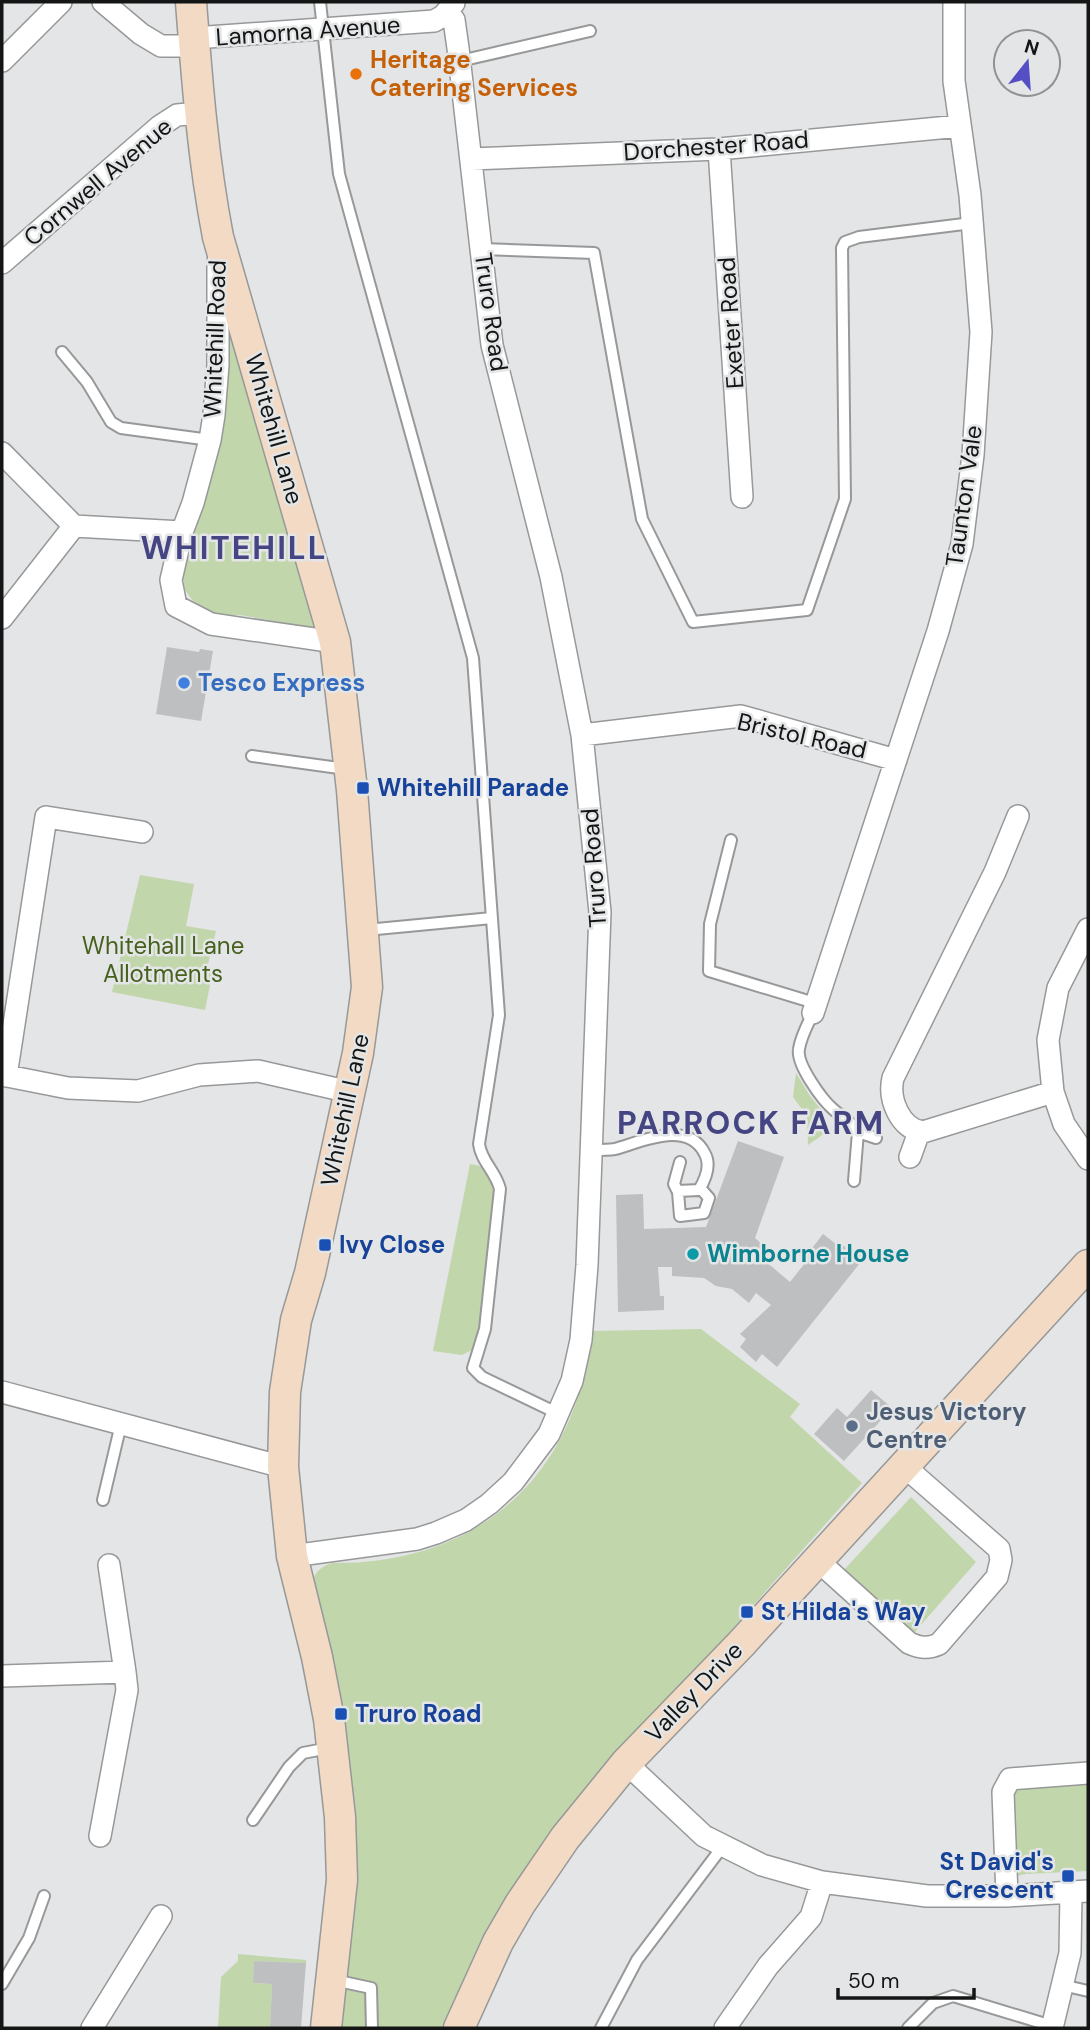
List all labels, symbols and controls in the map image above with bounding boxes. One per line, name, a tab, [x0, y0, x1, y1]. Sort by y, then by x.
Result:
street label: Lamorna Avenue	[215, 9, 401, 52]
north arrow	[992, 28, 1062, 98]
text: N	[1022, 33, 1042, 61]
place label: Heritage Catering Services	[370, 44, 578, 103]
marker: Heritage Catering Services	[348, 66, 364, 82]
street label: Cornwell Avenue	[17, 111, 178, 253]
street label: Dorchester Road	[622, 124, 810, 167]
street label: Truro Road	[468, 251, 515, 373]
street label: Exeter Road	[710, 256, 751, 390]
street label: Whitehill Road	[196, 259, 233, 418]
street label: Whitehill Lane	[238, 350, 311, 508]
street label: Taunton Vale	[938, 423, 989, 569]
district label: WHITEHILL	[140, 527, 328, 569]
place label: Tesco Express	[198, 667, 365, 698]
marker: Tesco Express	[176, 675, 192, 691]
street label: Bristol Road	[735, 706, 870, 765]
place label: Whitehill Parade	[377, 772, 569, 803]
marker: Whitehill Parade	[355, 780, 371, 796]
street label: Truro Road	[574, 807, 613, 929]
park label: Whitehall Lane Allotments	[82, 930, 244, 989]
street label: Whitehill Lane	[313, 1031, 376, 1189]
district label: PARROCK FARM	[617, 1102, 885, 1144]
place label: Ivy Close	[339, 1229, 445, 1260]
marker: Ivy Close	[317, 1237, 333, 1253]
place label: Wimborne House	[707, 1238, 909, 1269]
marker: Wimborne House	[685, 1246, 701, 1262]
place label: Jesus Victory Centre	[866, 1396, 1027, 1455]
marker: Jesus Victory Centre	[844, 1418, 860, 1434]
place label: St Hilda's Way	[761, 1596, 926, 1627]
marker: St Hilda's Way	[739, 1604, 755, 1620]
street label: Valley Drive	[638, 1635, 749, 1749]
place label: Truro Road	[355, 1698, 482, 1729]
marker: Truro Road	[333, 1706, 349, 1722]
place label: St David's Crescent	[939, 1846, 1054, 1905]
marker: St David's Crescent	[1060, 1868, 1076, 1884]
scale bar	[838, 1956, 974, 2000]
text: 50 m	[848, 1967, 899, 1995]

